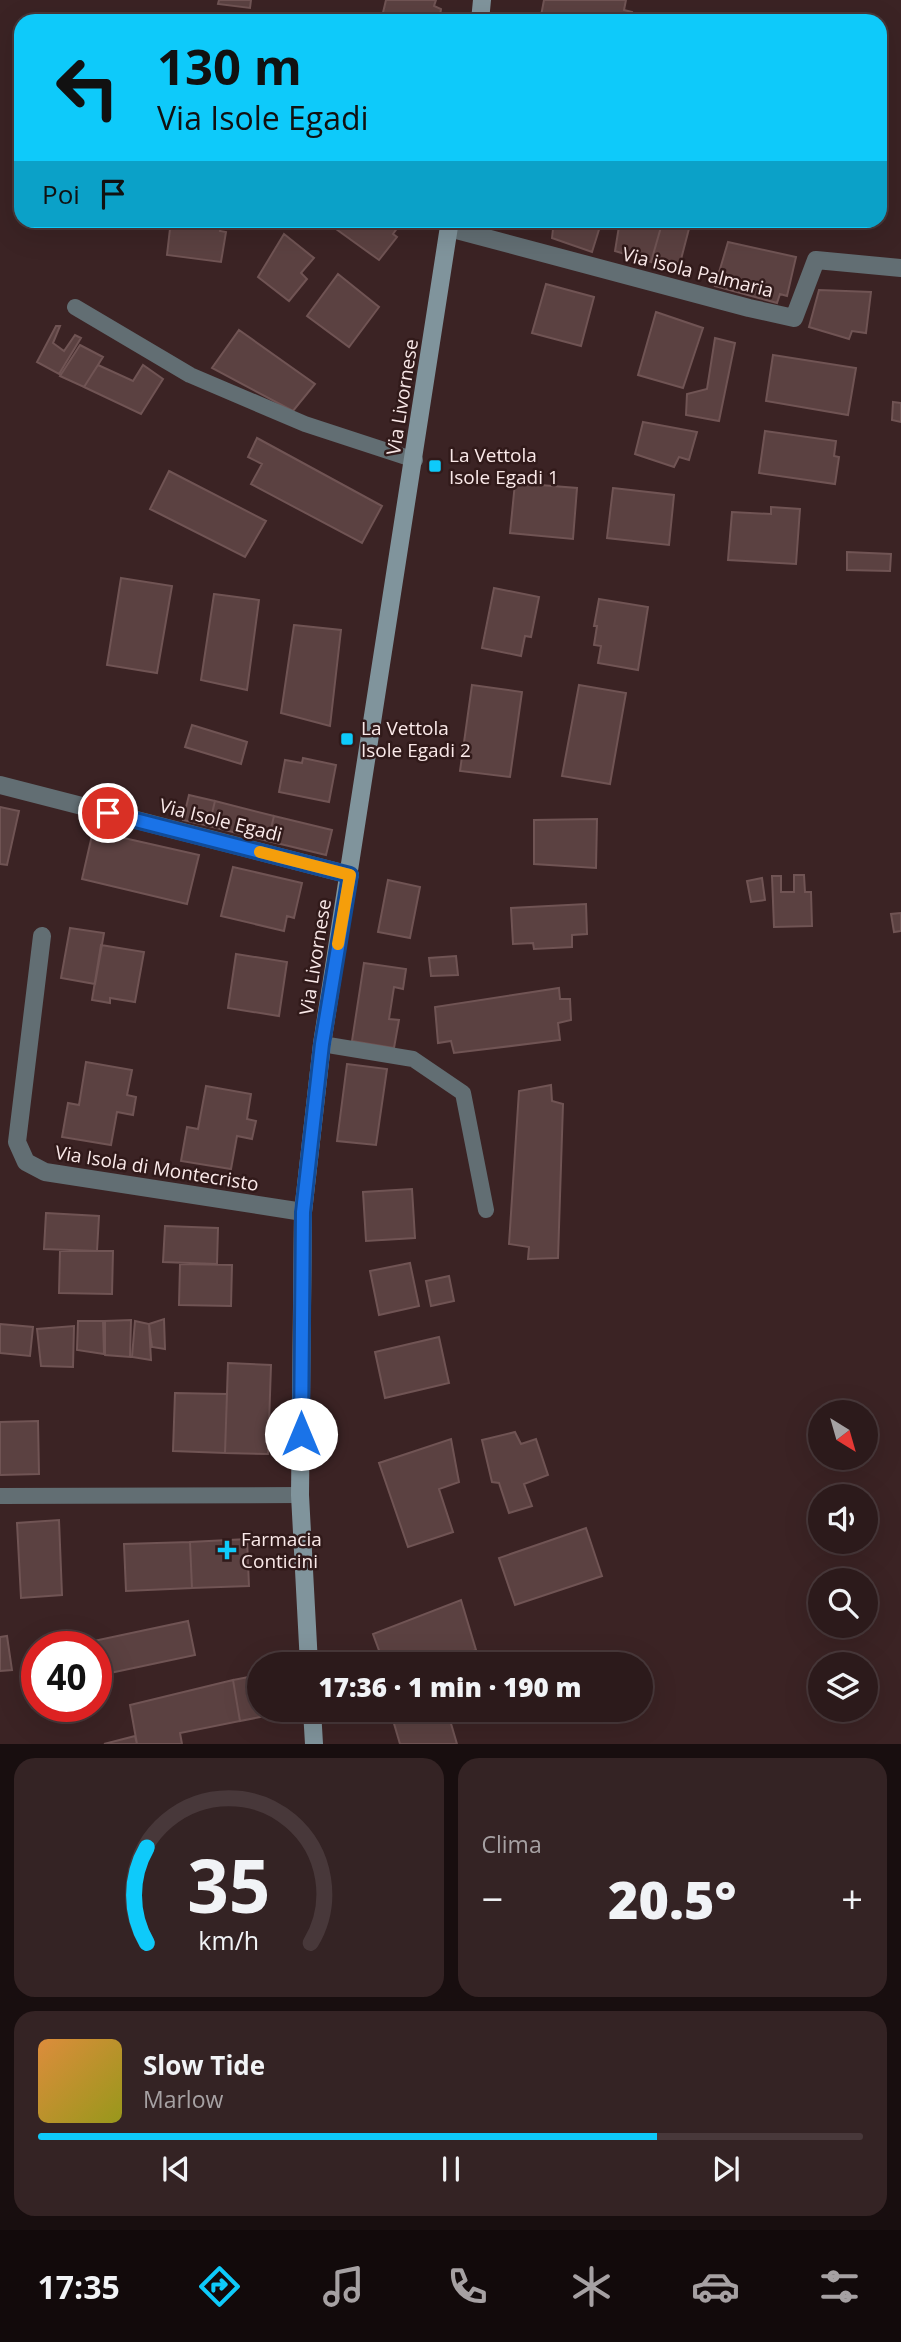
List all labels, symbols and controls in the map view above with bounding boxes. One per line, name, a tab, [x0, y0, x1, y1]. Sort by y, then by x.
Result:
text: 130 m	[157, 33, 302, 99]
icon: left	[42, 42, 133, 133]
text: Via Isole Egadi	[157, 96, 369, 139]
icon: arrive	[94, 175, 132, 213]
text: Poi	[42, 176, 80, 212]
street label: Via isola Palmaria	[620, 241, 776, 303]
street label: Via Livornese	[380, 337, 424, 457]
place label: La Vettola Isole Egadi 1	[449, 442, 559, 490]
marker: La Vettola Isole Egadi 1	[427, 458, 443, 474]
place label: La Vettola Isole Egadi 2	[361, 715, 471, 763]
marker: La Vettola Isole Egadi 2	[339, 731, 355, 747]
pin	[78, 783, 138, 843]
street label: Via Isole Egadi	[157, 792, 285, 848]
icon: arrive	[89, 794, 127, 832]
street label: Via Livornese	[293, 897, 337, 1017]
street label: Via Isola di Montecristo	[53, 1139, 261, 1197]
position arrow	[264, 1397, 338, 1471]
north arrow	[808, 1400, 878, 1470]
map controls	[808, 1400, 878, 1722]
button: sound	[808, 1484, 878, 1554]
place label: Farmacia Conticini	[241, 1526, 322, 1574]
marker: Farmacia Conticini	[219, 1542, 235, 1558]
button: search	[808, 1568, 878, 1638]
speed limit sign: 40	[21, 1631, 112, 1722]
button: layers	[808, 1652, 878, 1722]
text: 17:36 · 1 min · 190 m	[319, 1669, 581, 1705]
text: Clima	[482, 1828, 542, 1860]
text: 35	[187, 1836, 270, 1935]
text: 20.5°	[608, 1863, 736, 1934]
text: −	[482, 1872, 503, 1924]
text: +	[841, 1872, 863, 1924]
text: km/h	[198, 1923, 259, 1957]
text: Slow Tide	[143, 2047, 265, 2083]
text: Marlow	[143, 2083, 223, 2115]
icon: previous	[157, 2150, 195, 2188]
icon: pause	[432, 2150, 470, 2188]
icon: next	[707, 2150, 745, 2188]
icon: directions	[195, 2262, 244, 2311]
icon: music	[319, 2262, 368, 2311]
icon: phone	[443, 2262, 492, 2311]
icon: climate	[567, 2262, 616, 2311]
icon: car	[691, 2262, 740, 2311]
icon: filters	[815, 2262, 864, 2311]
text: 17:35	[37, 2265, 120, 2308]

